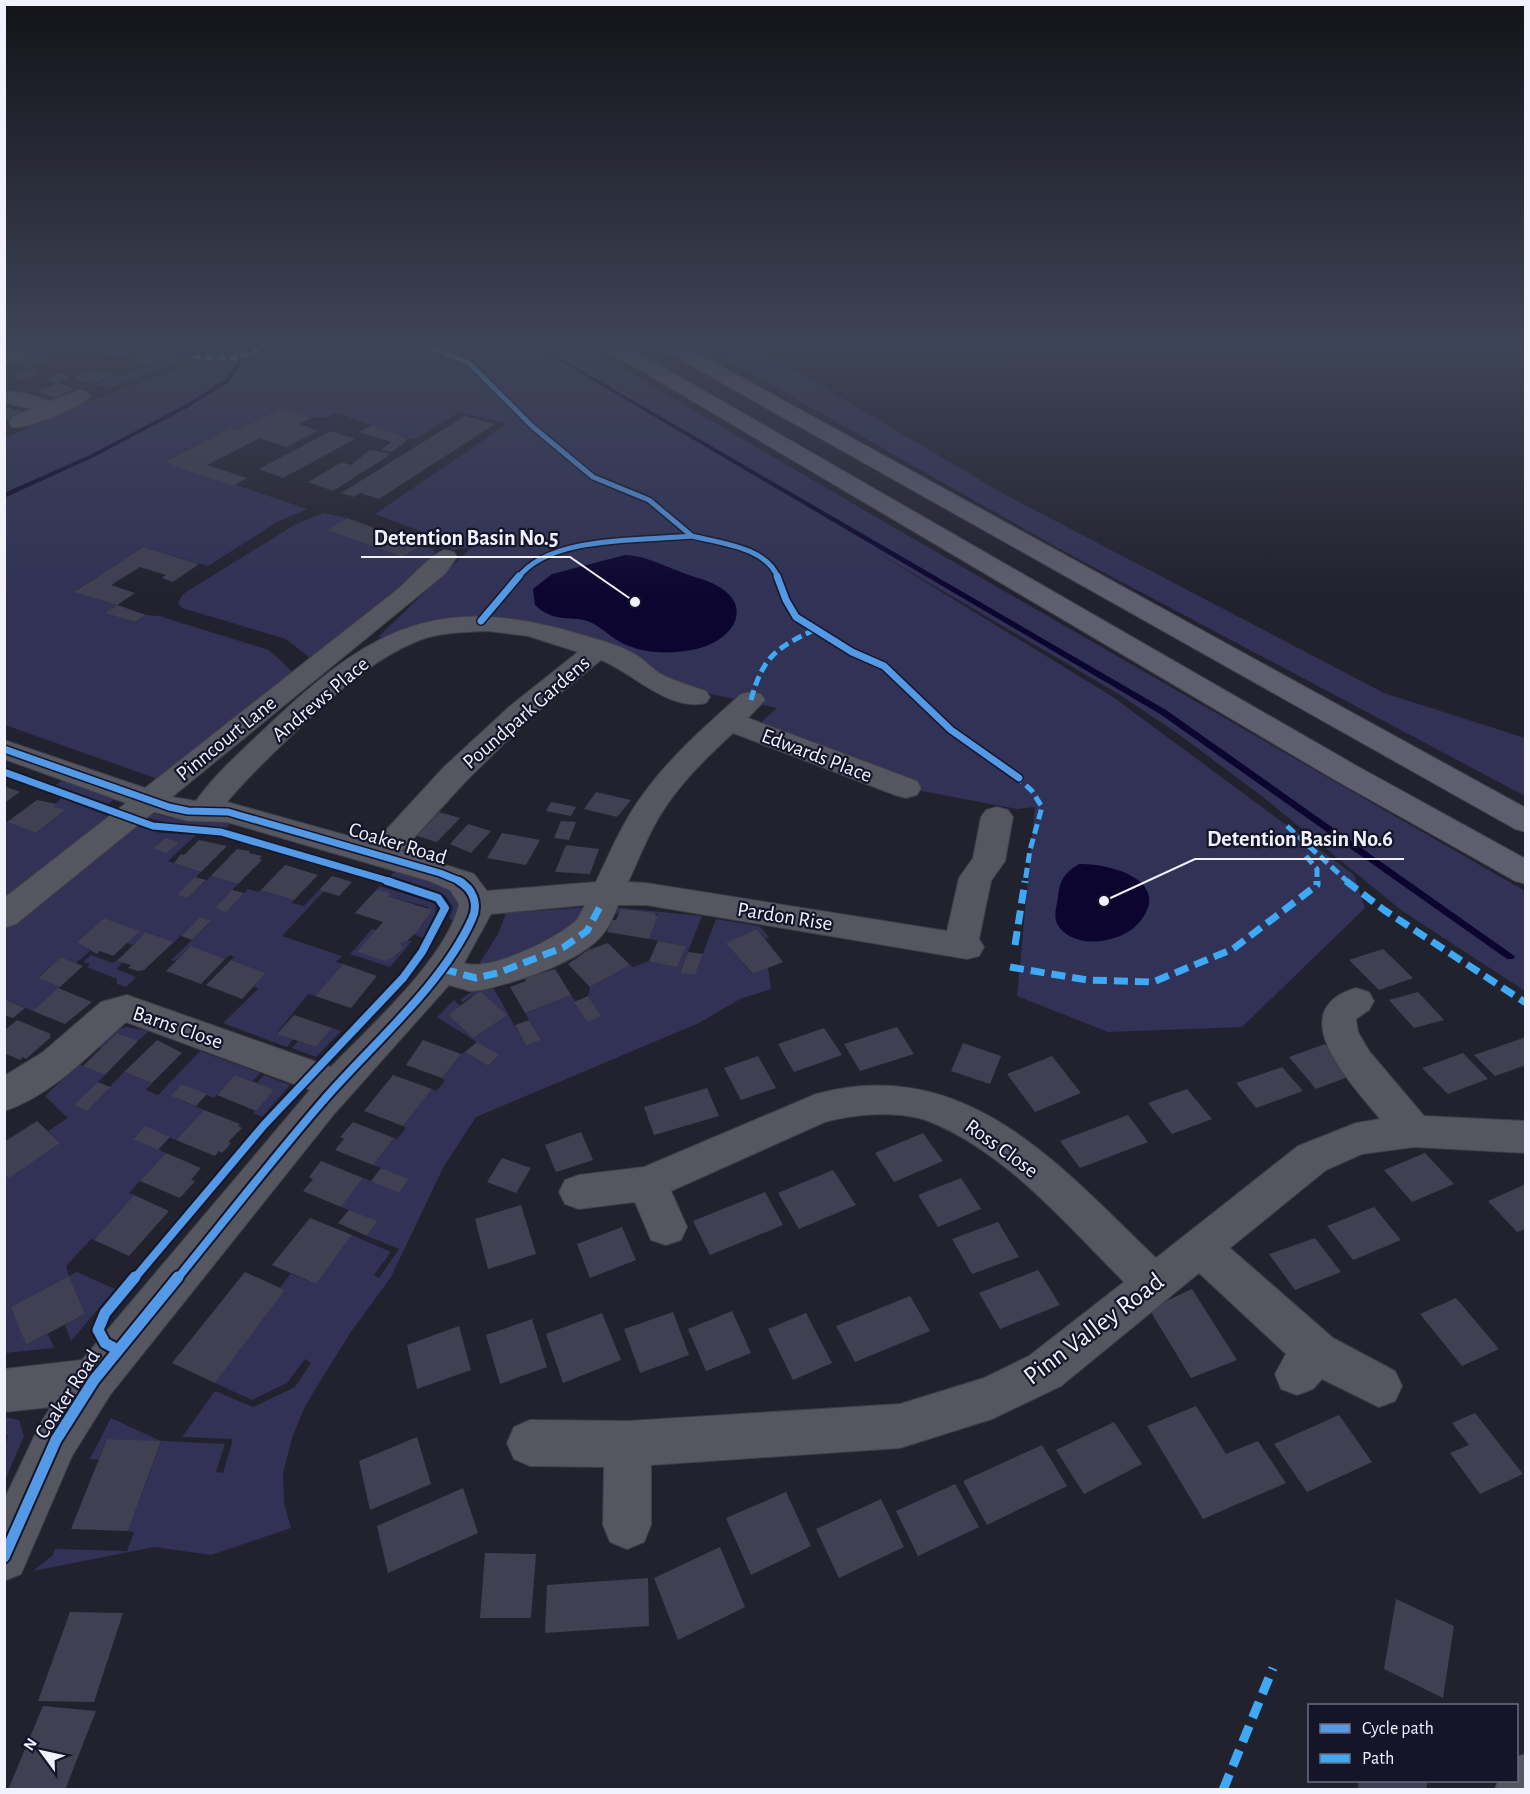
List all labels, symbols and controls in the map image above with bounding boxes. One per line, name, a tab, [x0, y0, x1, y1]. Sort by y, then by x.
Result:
callout: Detention Basin No.5	[361, 517, 570, 557]
text: Detention Basin No.5	[374, 527, 558, 549]
street label: Poundpark Gardens	[459, 652, 594, 773]
street label: Andrews Place	[268, 653, 373, 746]
street label: Pinncourt Lane	[172, 692, 280, 785]
street label: Edwards Place	[759, 725, 875, 786]
street label: Coaker Road	[346, 819, 450, 868]
callout: Detention Basin No.6	[1195, 819, 1404, 859]
text: Detention Basin No.6	[1207, 828, 1393, 850]
street label: Pardon Rise	[736, 899, 834, 934]
street label: Barns Close	[130, 1002, 225, 1053]
street label: Ross Close	[962, 1115, 1042, 1182]
street label: Pinn Valley Road	[1019, 1268, 1168, 1390]
street label: Coaker Road	[31, 1346, 104, 1443]
legend	[1308, 1704, 1518, 1782]
text: Cycle path	[1362, 1720, 1434, 1738]
north arrow	[12, 1722, 72, 1782]
text: N	[21, 1735, 40, 1753]
text: Path	[1362, 1750, 1394, 1768]

